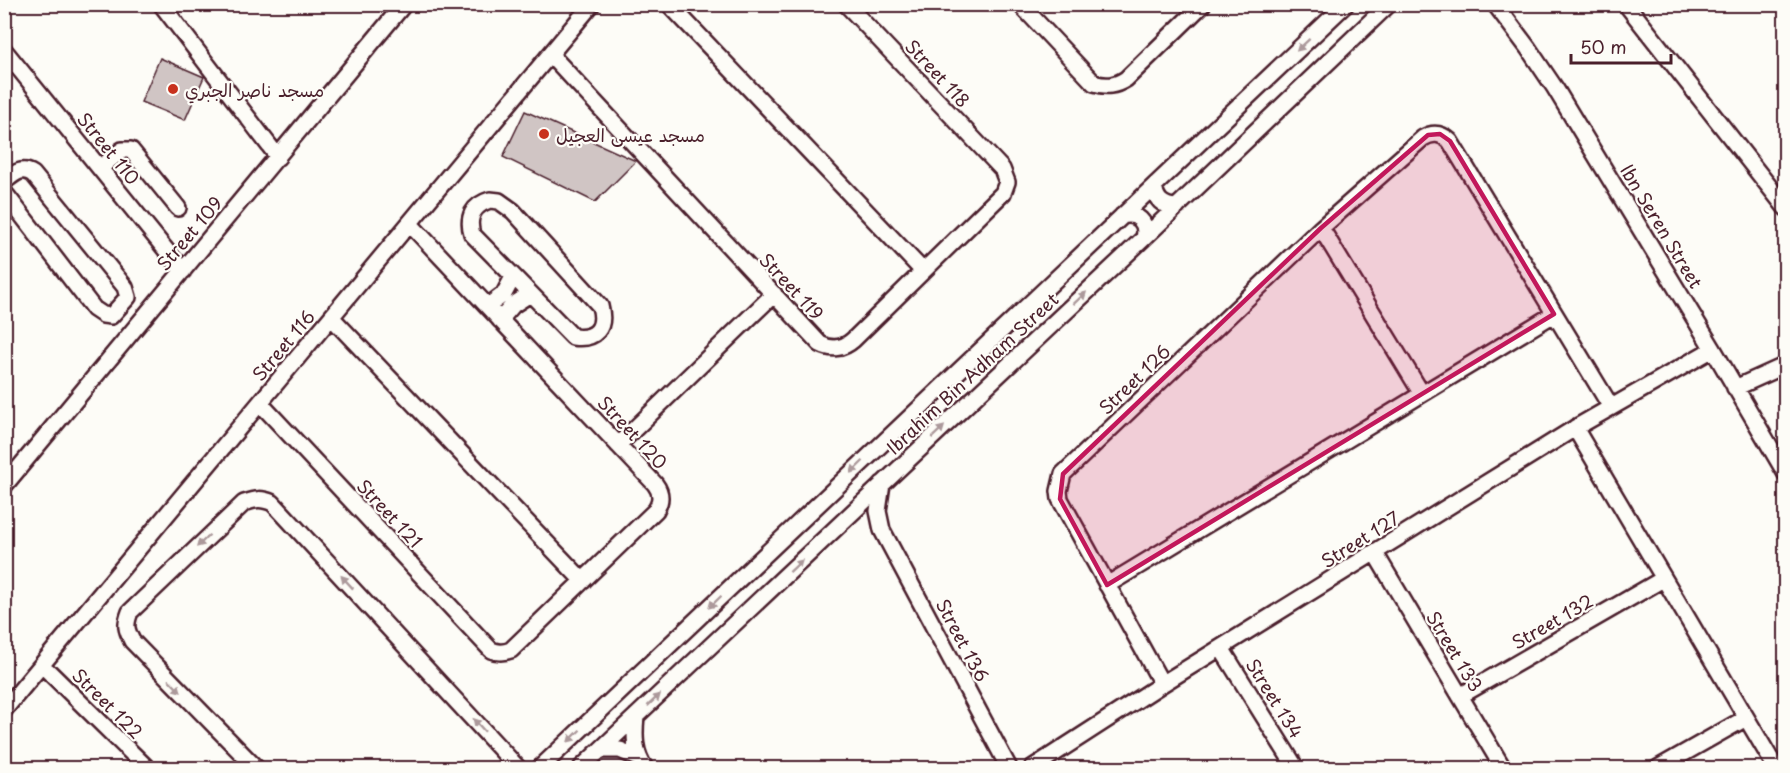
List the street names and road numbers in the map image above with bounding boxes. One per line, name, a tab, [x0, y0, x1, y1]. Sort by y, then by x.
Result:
street label: Street 118	[899, 33, 977, 113]
street label: Street 110	[71, 106, 147, 190]
street label: Ibn Seren Street	[1614, 159, 1710, 293]
street label: Street 109	[150, 190, 228, 276]
street label: Street 119	[754, 246, 830, 326]
street label: Ibrahim Bin Adham Street	[880, 286, 1064, 460]
street label: Street 116	[245, 304, 321, 386]
street label: Street 126	[1092, 338, 1176, 420]
street label: Street 120	[592, 389, 674, 475]
street label: Street 121	[351, 473, 429, 553]
street label: Street 127	[1315, 504, 1405, 574]
street label: Street 132	[1506, 587, 1598, 655]
street label: Street 136	[930, 594, 996, 686]
street label: Street 133	[1420, 606, 1490, 696]
street label: Street 134	[1240, 653, 1310, 743]
street label: Street 122	[67, 662, 149, 744]

